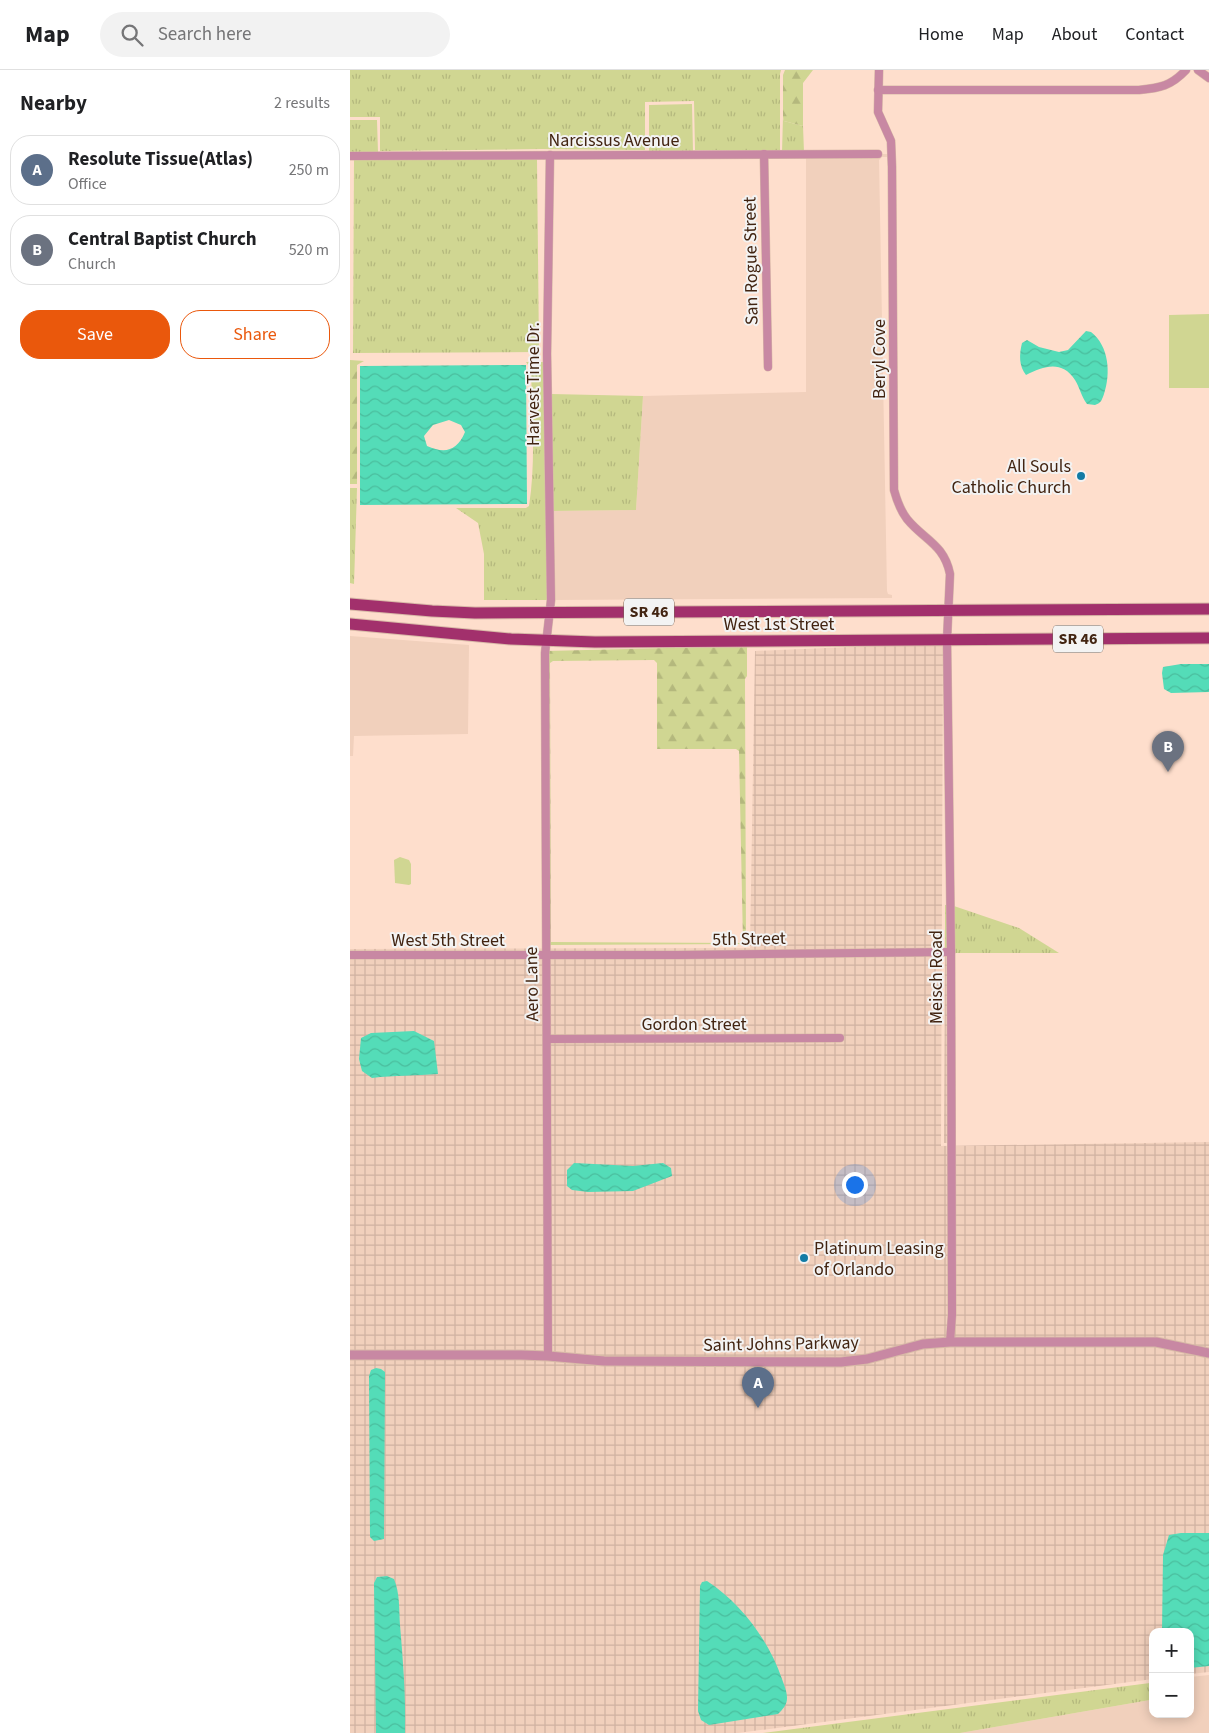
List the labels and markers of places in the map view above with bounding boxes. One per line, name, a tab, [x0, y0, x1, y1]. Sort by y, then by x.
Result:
place label: All Souls Catholic Church	[952, 454, 1071, 500]
marker: All Souls Catholic Church	[1075, 470, 1087, 482]
pin: B	[1152, 731, 1184, 772]
place label: Platinum Leasing of Orlando	[814, 1236, 943, 1282]
marker: Platinum Leasing of Orlando	[798, 1252, 810, 1264]
pin: A	[742, 1367, 774, 1408]

